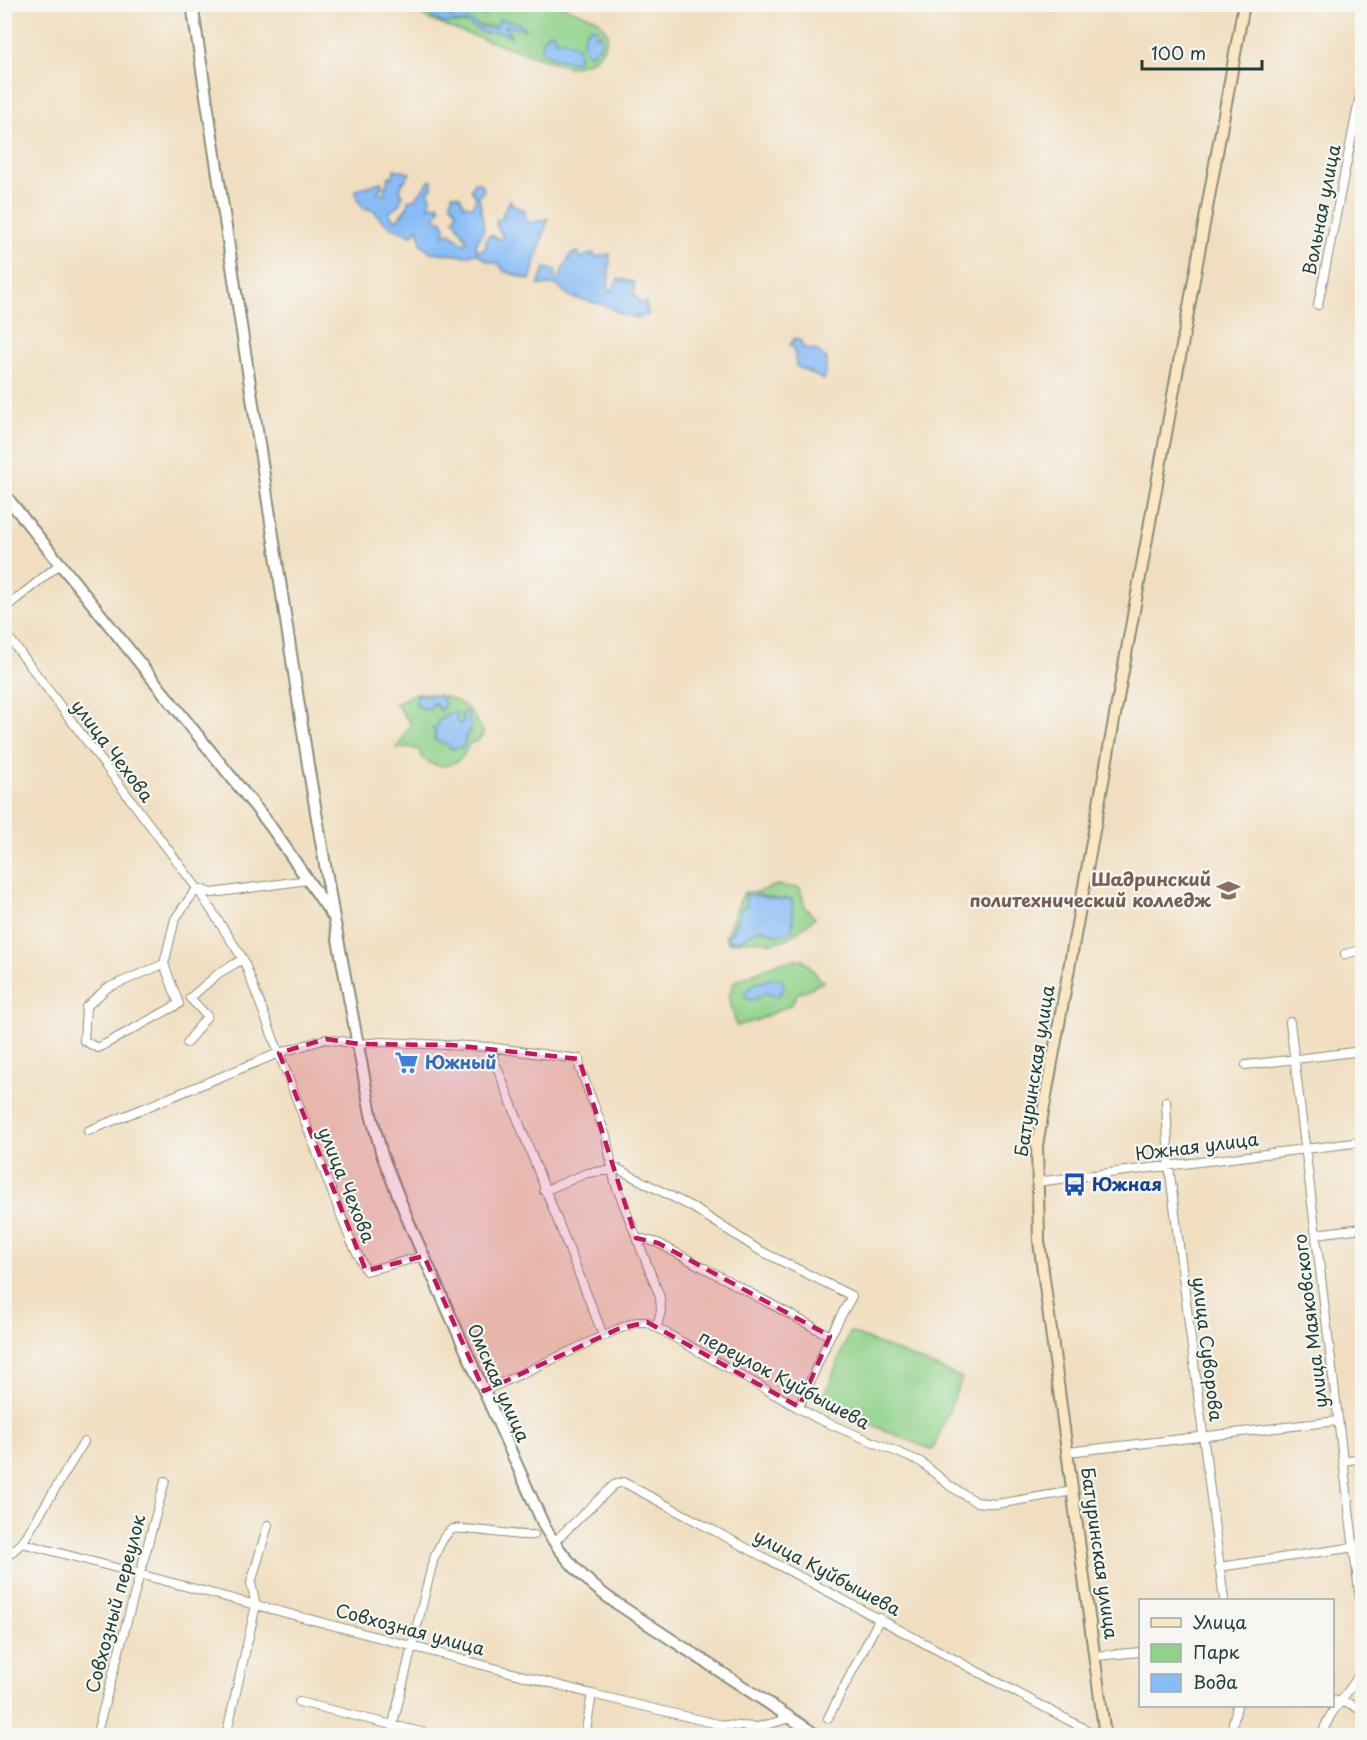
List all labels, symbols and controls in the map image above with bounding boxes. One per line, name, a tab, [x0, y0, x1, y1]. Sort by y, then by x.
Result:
scale bar	[1142, 33, 1262, 71]
text: 100 m	[1151, 39, 1206, 66]
street label: Вольная улица	[1295, 141, 1347, 277]
street label: улица Чехова	[66, 693, 161, 808]
place label: Шадринский политехнический колледж	[969, 865, 1211, 913]
school or university icon: Шадринский политехнический колледж	[1216, 877, 1242, 903]
street label: Батуринская улица	[1007, 982, 1061, 1159]
place label: Южный	[425, 1048, 497, 1075]
supermarket icon: Южный	[394, 1050, 420, 1076]
street label: улица Чехова	[312, 1123, 383, 1247]
street label: Южная улица	[1134, 1124, 1261, 1166]
place label: Южная	[1092, 1170, 1162, 1197]
bus stop icon: Южная	[1061, 1172, 1087, 1198]
street label: улица Маяковского	[1285, 1232, 1334, 1410]
street label: улица Суворова	[1186, 1275, 1231, 1423]
street label: Омская улица	[461, 1319, 538, 1447]
street label: переулок Куйбышева	[694, 1322, 876, 1436]
street label: Батуринская улица	[1075, 1465, 1126, 1641]
street label: Совхозный переулок	[78, 1511, 151, 1696]
street label: улица Куйбышева	[749, 1522, 907, 1622]
street label: Совхозная улица	[333, 1596, 489, 1662]
legend	[1139, 1599, 1334, 1707]
text: Улица	[1193, 1608, 1247, 1635]
text: Парк	[1193, 1638, 1240, 1665]
text: Вода	[1193, 1668, 1238, 1695]

